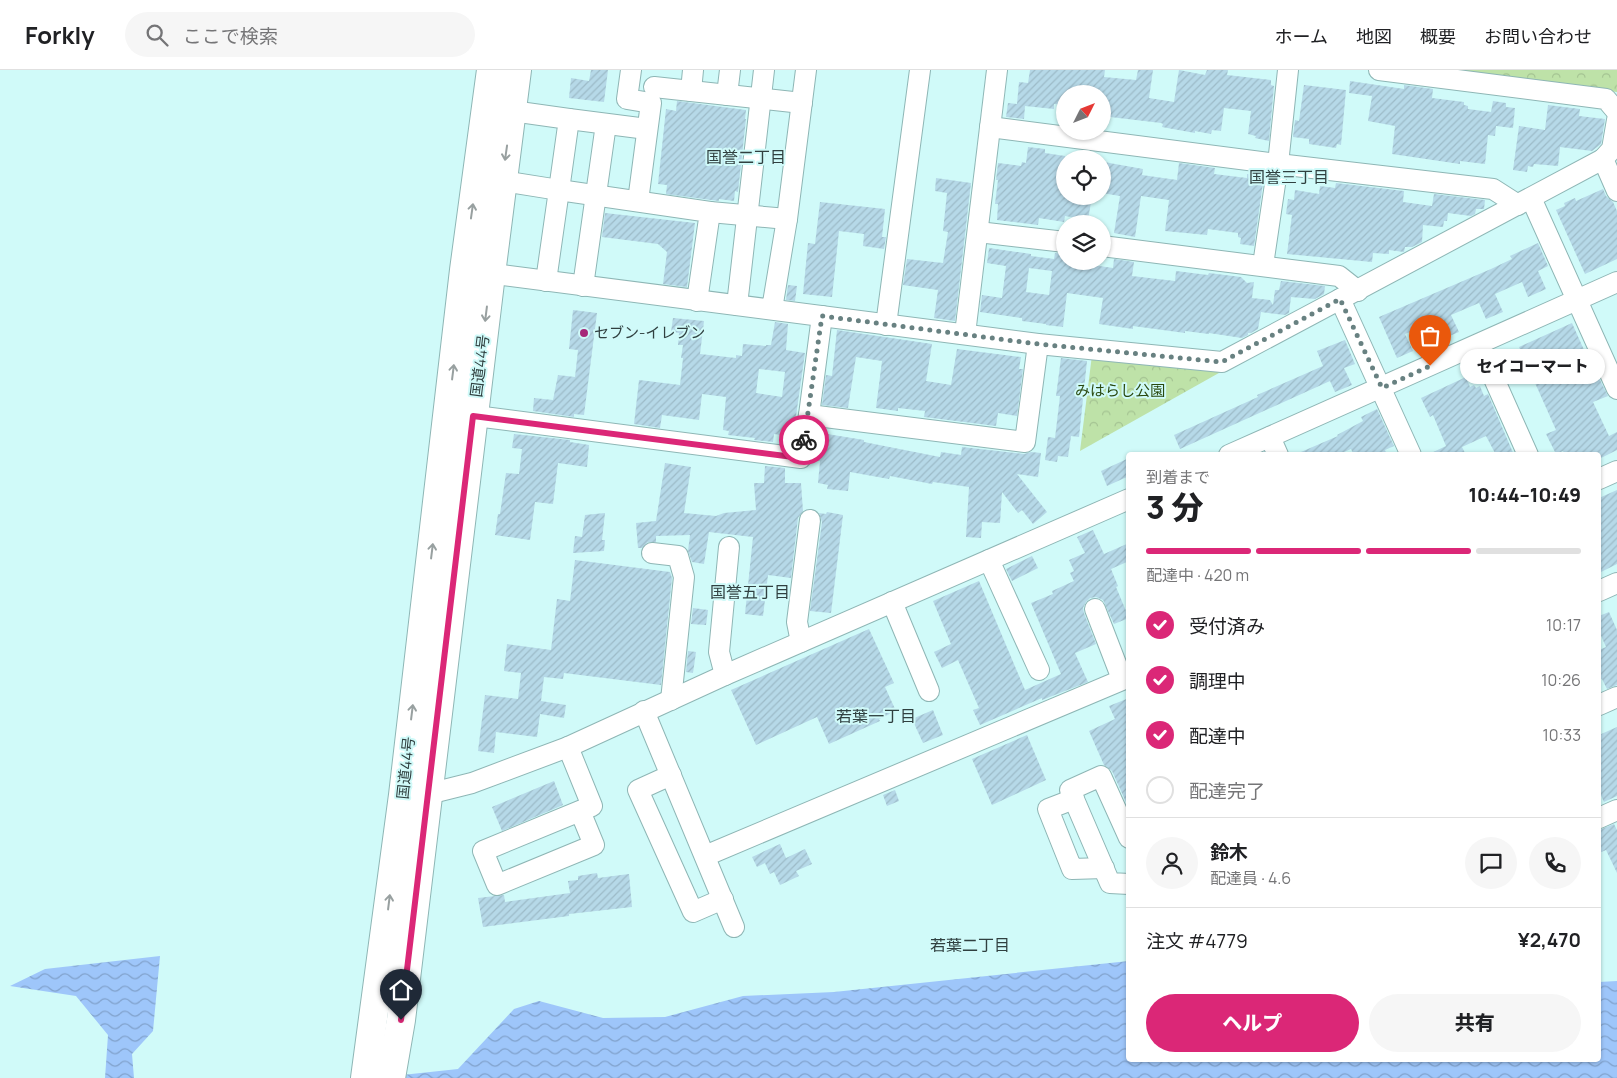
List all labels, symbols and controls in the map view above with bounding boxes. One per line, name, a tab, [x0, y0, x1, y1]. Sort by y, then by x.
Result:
search box	[125, 12, 475, 57]
text: Forkly	[25, 18, 95, 51]
icon: search	[143, 21, 171, 49]
text: ここで検索	[183, 23, 278, 49]
text: ホーム	[1275, 24, 1328, 48]
text: 地図	[1356, 24, 1392, 48]
text: 概要	[1420, 24, 1456, 48]
text: お問い合わせ	[1484, 24, 1592, 48]
north arrow	[1056, 85, 1111, 140]
map controls	[1056, 85, 1111, 270]
one-way arrow	[501, 145, 511, 161]
district label: 国誉二丁目	[706, 146, 786, 168]
button: locate	[1056, 150, 1111, 205]
district label: 国誉三丁目	[1249, 166, 1329, 188]
one-way arrow	[468, 203, 478, 219]
button: layers	[1056, 215, 1111, 270]
one-way arrow	[481, 306, 491, 322]
pin	[1409, 315, 1451, 366]
place label: セブン-イレブン	[594, 322, 705, 343]
icon: bag	[1416, 322, 1444, 350]
marker: セブン-イレブン	[578, 327, 590, 339]
street label: 国道44号	[465, 333, 494, 398]
callout: セイコーマート	[1460, 348, 1605, 384]
text: セイコーマート	[1476, 355, 1589, 377]
one-way arrow	[448, 364, 458, 380]
park label: みはらし公園	[1075, 380, 1165, 401]
courier	[779, 415, 829, 465]
icon: bike	[790, 426, 818, 454]
text: 到着まで	[1146, 466, 1210, 488]
text: 10:44–10:49	[1468, 482, 1581, 508]
text: 3 分	[1146, 485, 1203, 529]
one-way arrow	[427, 543, 437, 559]
text: 配達中 · 420 m	[1146, 564, 1249, 586]
district label: 国誉五丁目	[710, 581, 790, 603]
icon: check	[1146, 611, 1174, 639]
text: 受付済み	[1189, 613, 1265, 639]
text: 10:17	[1546, 614, 1581, 636]
icon: check	[1146, 666, 1174, 694]
text: 調理中	[1189, 668, 1246, 694]
text: 10:26	[1541, 669, 1581, 691]
one-way arrow	[407, 704, 417, 720]
district label: 若葉一丁目	[836, 705, 916, 727]
icon: check	[1146, 721, 1174, 749]
text: 配達中	[1189, 723, 1246, 749]
text: 10:33	[1543, 724, 1581, 746]
street label: 国道44号	[392, 736, 419, 800]
text: 配達完了	[1189, 778, 1265, 804]
button: person	[1146, 837, 1198, 889]
button: chat	[1465, 837, 1517, 889]
button: phone	[1529, 837, 1581, 889]
text: 鈴木	[1210, 839, 1248, 865]
text: 配達員 · 4.6	[1210, 867, 1291, 889]
one-way arrow	[384, 895, 394, 911]
text: ¥2,470	[1518, 927, 1581, 953]
text: 注文 #4779	[1146, 928, 1248, 954]
district label: 若葉二丁目	[930, 934, 1010, 956]
pin	[380, 969, 422, 1020]
icon: home	[387, 976, 415, 1004]
button: ヘルプ	[1146, 994, 1359, 1052]
button: 共有	[1369, 994, 1581, 1052]

